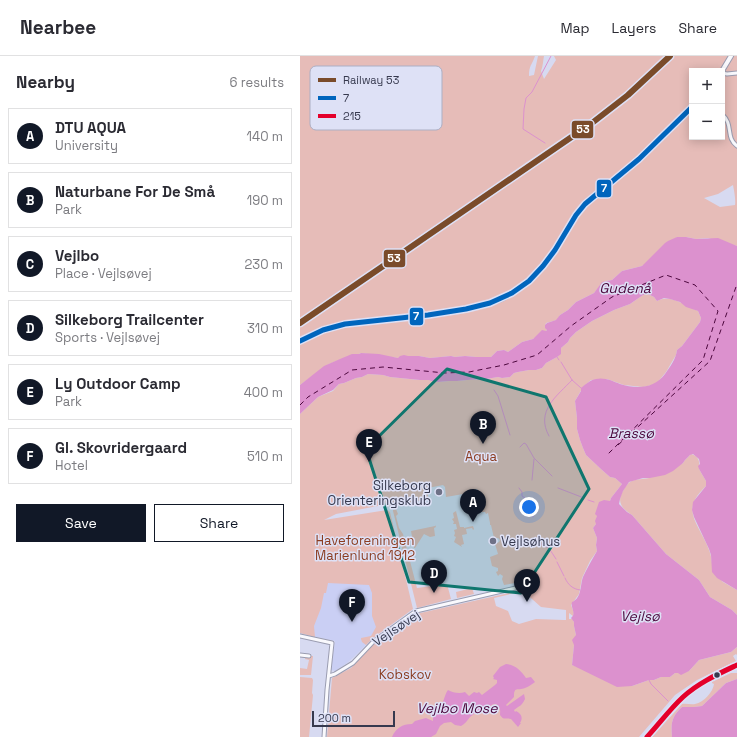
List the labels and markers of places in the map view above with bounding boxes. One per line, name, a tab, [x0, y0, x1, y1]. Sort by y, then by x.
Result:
pin: B	[470, 411, 496, 444]
pin: E	[356, 429, 382, 462]
place label: Silkeborg Orienteringsklub	[328, 477, 431, 509]
marker: Silkeborg Orienteringsklub	[434, 487, 444, 497]
pin: A	[460, 489, 486, 522]
place label: Vejlsøhus	[501, 533, 560, 550]
marker: Vejlsøhus	[488, 536, 498, 546]
pin: D	[421, 560, 447, 593]
pin: C	[514, 569, 540, 602]
pin: F	[339, 589, 365, 622]
unlabelled marker	[712, 670, 722, 680]

